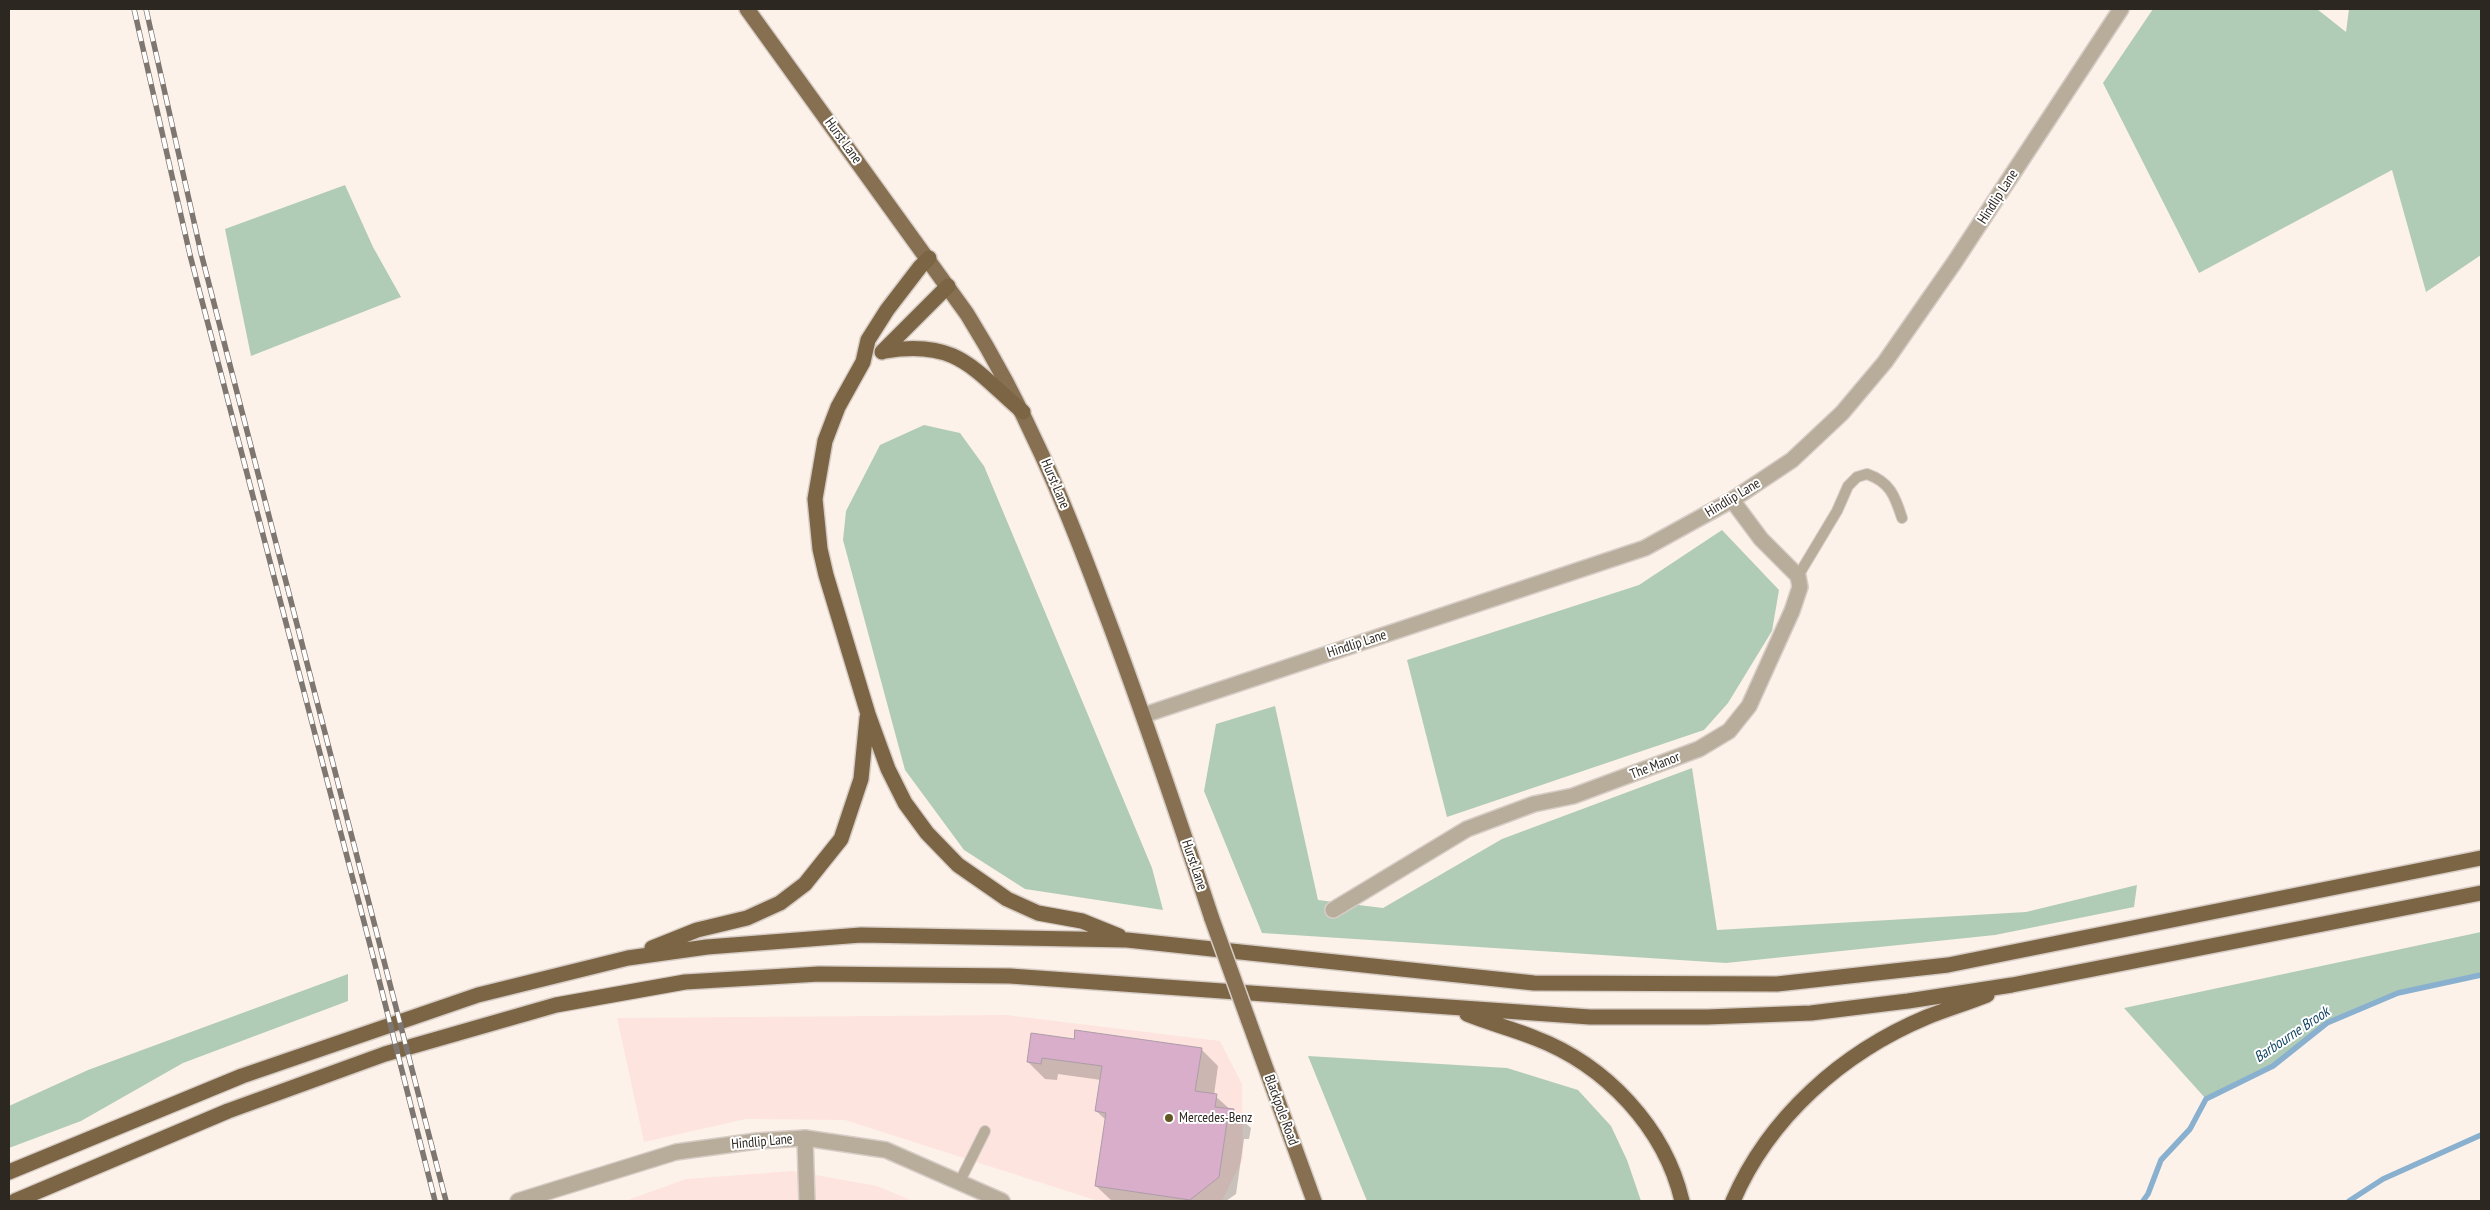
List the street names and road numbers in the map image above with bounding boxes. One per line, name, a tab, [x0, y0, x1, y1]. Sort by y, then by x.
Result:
street label: Hurst Lane	[821, 115, 865, 167]
street label: Hindlip Lane	[1974, 167, 2022, 227]
street label: Hurst Lane	[1037, 457, 1073, 511]
street label: Hindlip Lane	[1702, 475, 1764, 521]
street label: Hindlip Lane	[1325, 627, 1389, 661]
street label: The Manor	[1628, 749, 1682, 783]
street label: Hurst Lane	[1178, 838, 1210, 892]
street label: Blackpole Road	[1260, 1072, 1302, 1148]
street label: Hindlip Lane	[731, 1131, 793, 1153]

